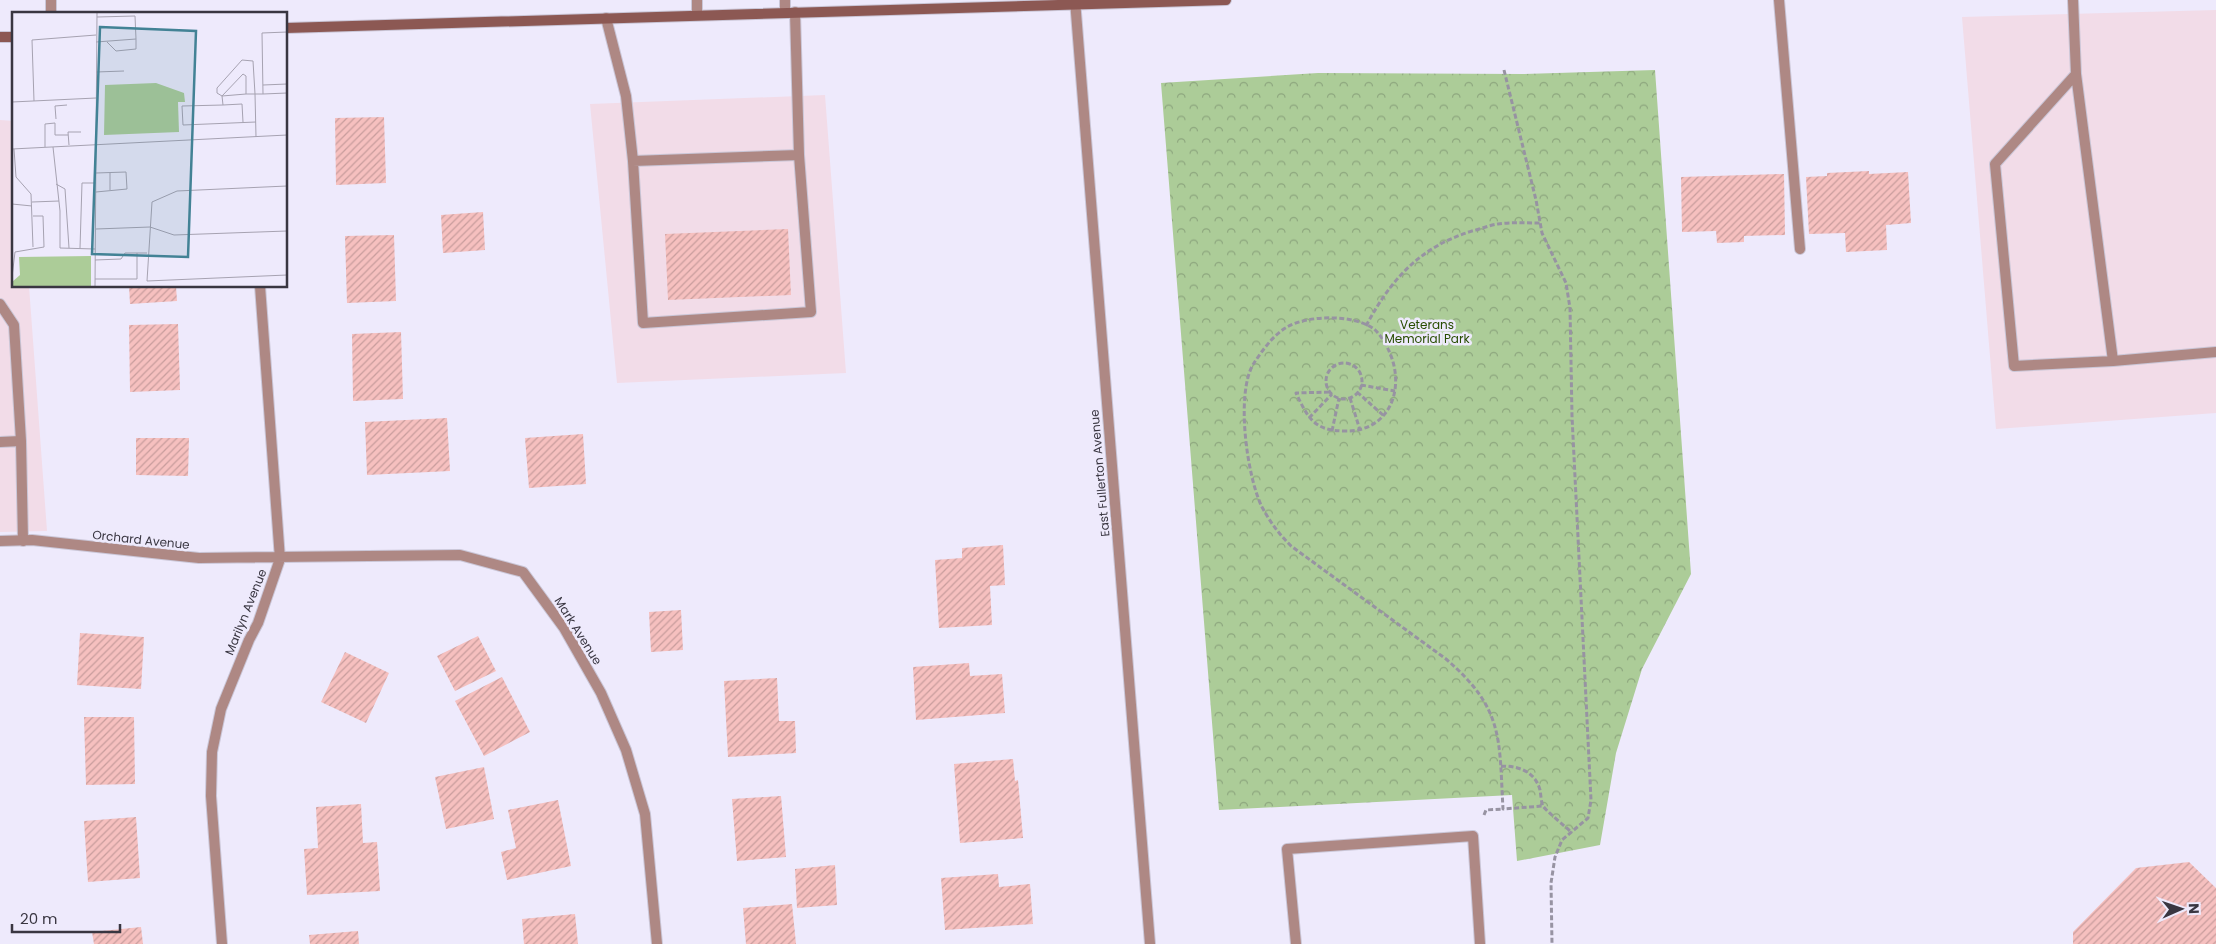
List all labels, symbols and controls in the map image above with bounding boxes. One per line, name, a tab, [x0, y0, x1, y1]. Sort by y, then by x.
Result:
inset map	[12, 12, 288, 288]
park label: Veterans Memorial Park	[1384, 316, 1470, 347]
street label: East Fullerton Avenue	[1085, 409, 1114, 537]
street label: Orchard Avenue	[92, 526, 191, 553]
street label: Marilyn Avenue	[221, 566, 271, 657]
street label: Mark Avenue	[551, 593, 606, 668]
north arrow	[2156, 884, 2206, 934]
scale bar	[12, 902, 120, 934]
text: N	[2184, 903, 2204, 914]
text: 20 m	[20, 908, 58, 929]

